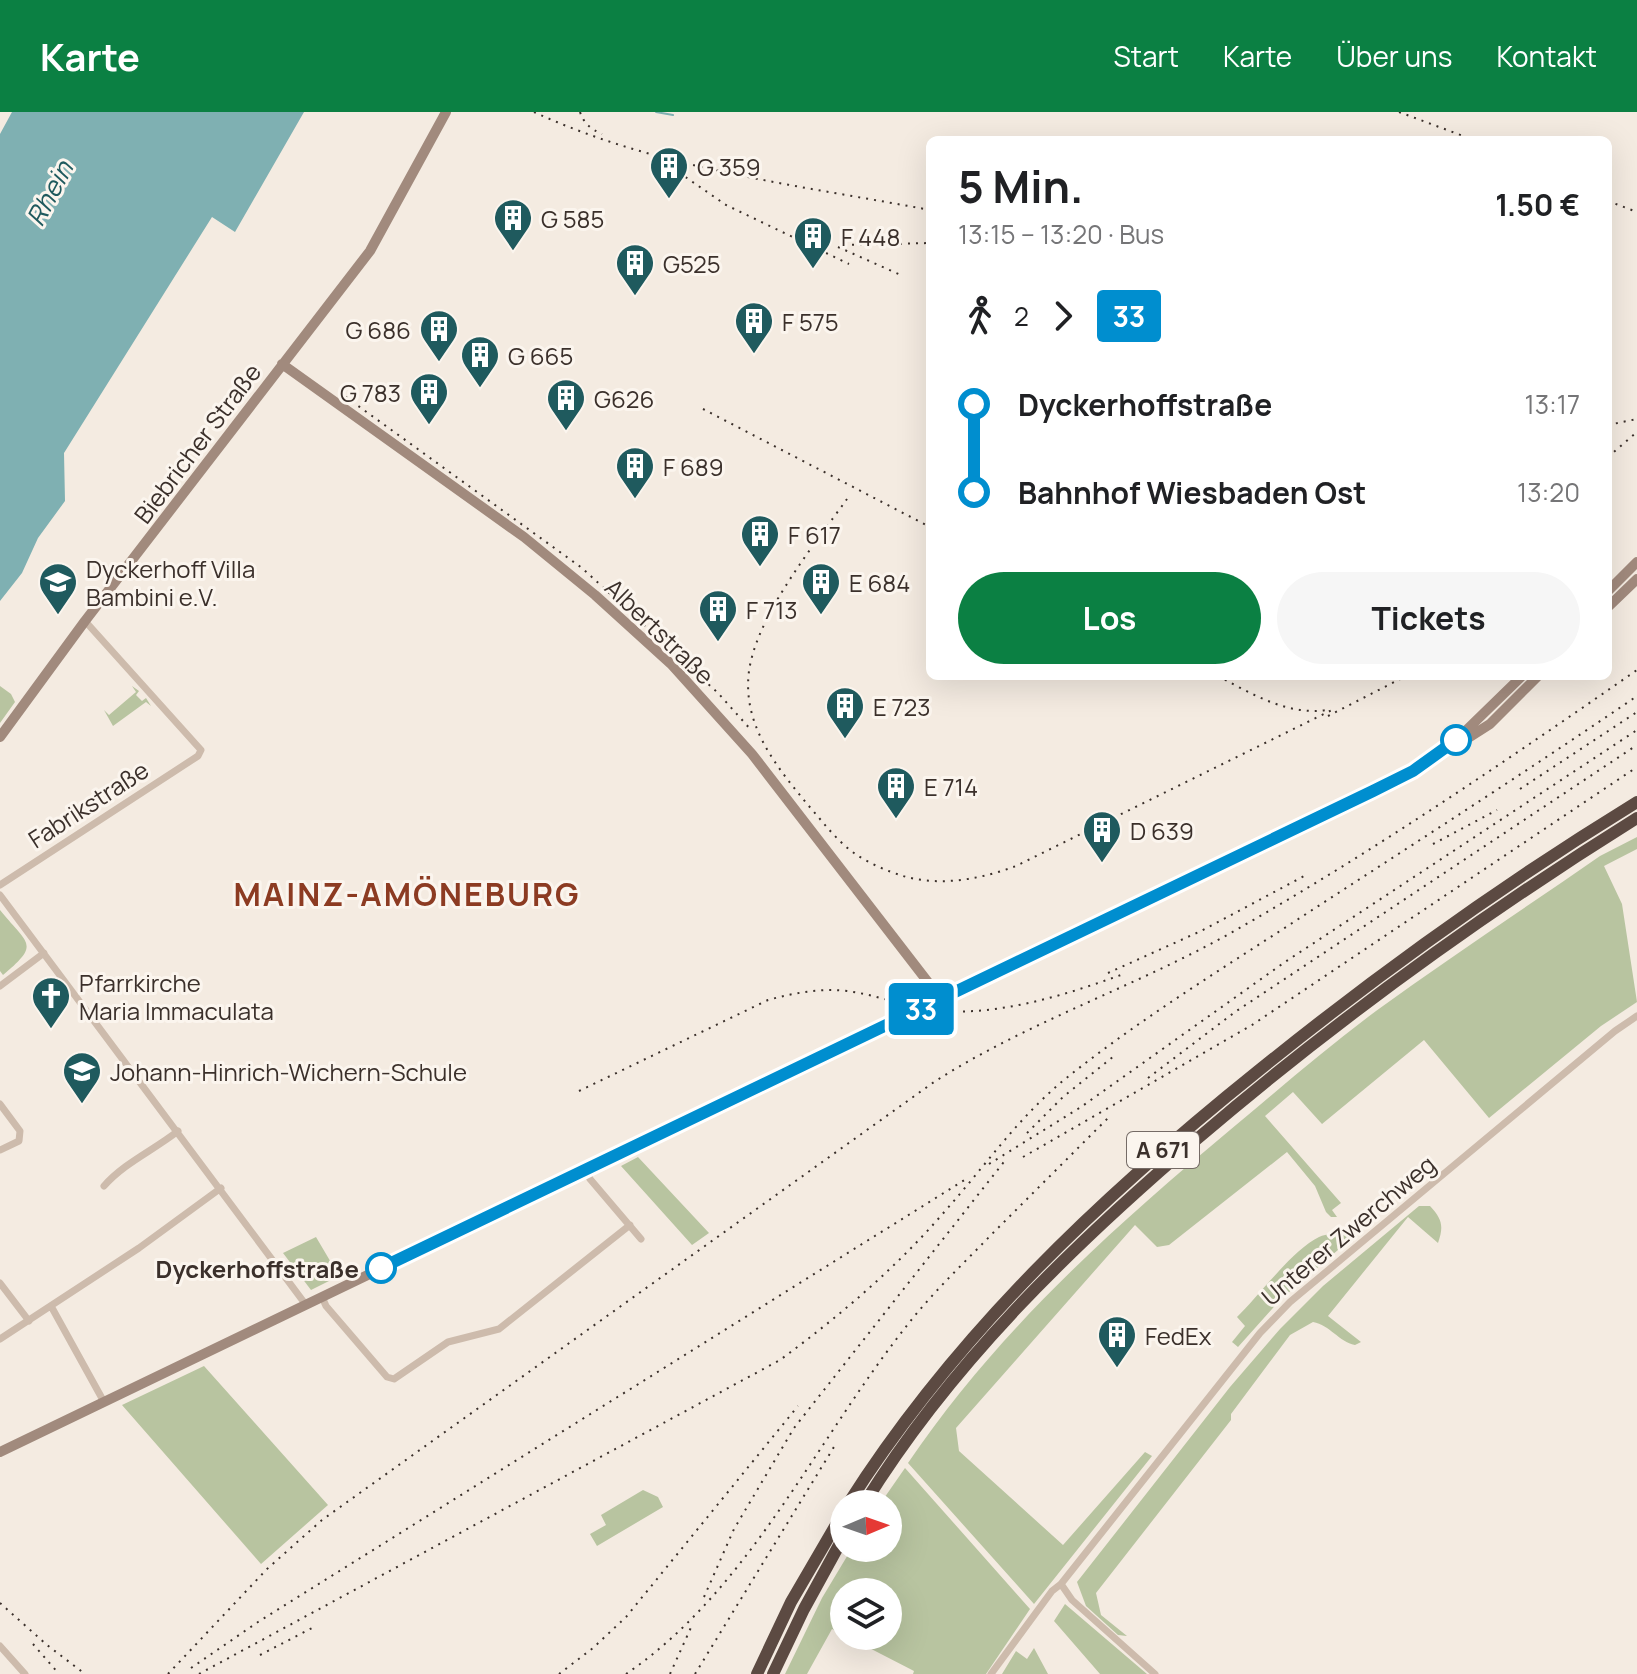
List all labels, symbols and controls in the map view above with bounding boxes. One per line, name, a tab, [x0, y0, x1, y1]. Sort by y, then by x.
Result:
text: Karte	[40, 30, 140, 82]
text: Start	[1114, 37, 1179, 75]
text: Karte	[1223, 37, 1292, 75]
text: Über uns	[1336, 37, 1452, 75]
text: Kontakt	[1496, 37, 1597, 75]
building icon: G 359	[648, 145, 690, 200]
place label: G 359	[697, 150, 761, 183]
water label: Rhein	[17, 153, 82, 232]
text: 5 Min.	[958, 156, 1083, 216]
text: 1.50 €	[1495, 184, 1580, 225]
building icon: G 585	[492, 197, 534, 252]
place label: G 585	[541, 202, 604, 235]
building icon: F 448	[792, 215, 834, 270]
text: 13:15 – 13:20 · Bus	[958, 216, 1164, 252]
place label: F 448	[841, 220, 900, 253]
building icon: G525	[614, 242, 656, 297]
place label: G525	[663, 247, 721, 280]
icon: walk	[958, 294, 1002, 338]
icon: forward	[1041, 294, 1085, 338]
text: 33	[1113, 297, 1145, 335]
text: 2	[1014, 298, 1029, 334]
building icon: F 575	[733, 300, 775, 355]
place label: F 575	[782, 305, 839, 338]
building icon: G 686	[418, 308, 460, 363]
place label: G 686	[346, 313, 411, 346]
building icon: G 665	[459, 334, 501, 389]
place label: G 665	[508, 339, 573, 372]
street label: Biebricher Straße	[126, 356, 268, 530]
building icon: G 783	[408, 371, 450, 426]
place label: G 783	[340, 376, 401, 409]
building icon: G626	[545, 377, 587, 432]
place label: G626	[594, 382, 654, 415]
text: Dyckerhoffstraße	[1018, 384, 1272, 425]
text: 13:17	[1525, 386, 1580, 422]
building icon: F 689	[614, 445, 656, 500]
place label: F 689	[663, 450, 724, 483]
text: Bahnhof Wiesbaden Ost	[1018, 472, 1366, 513]
text: 13:20	[1517, 474, 1580, 510]
building icon: F 617	[739, 513, 781, 568]
place label: F 617	[788, 518, 841, 551]
place label: Dyckerhoff Villa Bambini e.V.	[86, 552, 255, 613]
school or university icon: Dyckerhoff Villa Bambini e.V.	[37, 561, 79, 616]
building icon: E 684	[800, 561, 842, 616]
place label: E 684	[849, 566, 910, 599]
street label: Albertstraße	[598, 571, 722, 691]
button: Los	[958, 572, 1261, 664]
button: Tickets	[1277, 572, 1580, 664]
building icon: F 713	[697, 588, 739, 643]
place label: F 713	[746, 593, 798, 626]
building icon: E 723	[824, 685, 866, 740]
place label: E 723	[873, 690, 930, 723]
unlabelled marker	[1441, 725, 1471, 755]
street label: Fabrikstraße	[21, 753, 155, 855]
building icon: E 714	[875, 765, 917, 820]
place label: E 714	[924, 770, 978, 803]
building icon: D 639	[1081, 809, 1123, 864]
place label: D 639	[1130, 814, 1194, 847]
district label: MAINZ-AMÖNEBURG	[233, 872, 581, 916]
place label: Pfarrkirche Maria Immaculata	[79, 966, 274, 1027]
church icon: Pfarrkirche Maria Immaculata	[30, 975, 72, 1030]
line badge: 33	[885, 983, 957, 1035]
text: 33	[905, 990, 937, 1028]
school or university icon: Johann-Hinrich-Wichern-Schule	[61, 1050, 103, 1105]
place label: Johann-Hinrich-Wichern-Schule	[110, 1055, 467, 1088]
road number: A 671	[1127, 1132, 1199, 1168]
street label: Unterer Zwerchweg	[1254, 1147, 1442, 1313]
place label: Dyckerhoffstraße	[156, 1252, 359, 1285]
marker: Dyckerhoffstraße	[366, 1253, 396, 1283]
building icon: FedEx	[1096, 1314, 1138, 1369]
place label: FedEx	[1145, 1319, 1212, 1352]
north arrow	[830, 1490, 902, 1562]
map controls	[830, 1490, 902, 1650]
button: layers	[830, 1578, 902, 1650]

